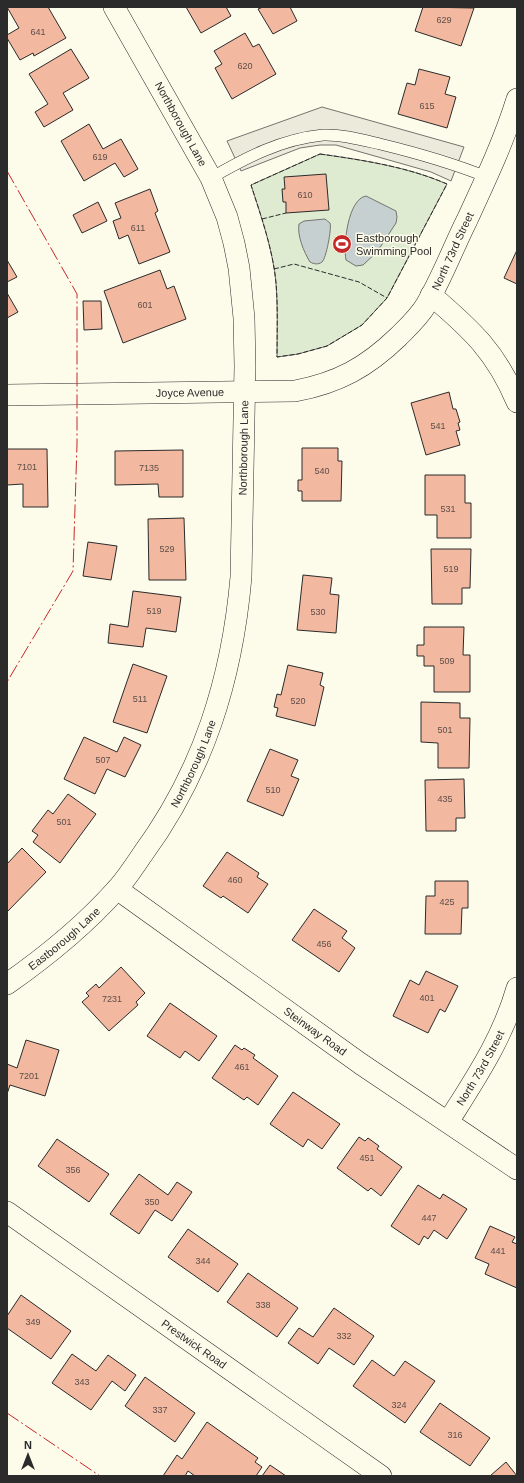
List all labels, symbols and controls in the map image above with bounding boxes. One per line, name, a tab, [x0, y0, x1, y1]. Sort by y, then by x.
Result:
house number: 629	[436, 15, 452, 25]
house number: 641	[30, 27, 46, 37]
house number: 620	[237, 61, 253, 71]
street label: Northborough Lane	[153, 80, 209, 168]
house number: 615	[419, 101, 435, 111]
house number: 619	[92, 152, 108, 162]
house number: 610	[297, 190, 313, 200]
street label: North 73rd Street	[429, 210, 476, 292]
house number: 611	[131, 223, 145, 233]
place label: Eastborough Swimming Pool	[356, 232, 432, 257]
sports icon: Eastborough Swimming Pool	[331, 233, 353, 255]
house number: 601	[137, 300, 153, 310]
street label: Joyce Avenue	[156, 386, 224, 399]
street label: Northborough Lane	[237, 400, 250, 495]
house number: 541	[430, 421, 446, 431]
house number: 7101	[17, 462, 37, 472]
house number: 7135	[139, 463, 159, 473]
house number: 540	[314, 466, 330, 476]
house number: 531	[440, 504, 456, 514]
house number: 529	[159, 544, 175, 554]
house number: 519	[443, 564, 459, 574]
house number: 519	[146, 606, 162, 616]
house number: 530	[310, 607, 326, 617]
house number: 509	[439, 656, 455, 666]
house number: 511	[133, 694, 147, 704]
house number: 520	[290, 696, 306, 706]
street label: Northborough Lane	[168, 718, 218, 810]
house number: 501	[437, 725, 453, 735]
house number: 507	[95, 755, 111, 765]
house number: 510	[265, 785, 281, 795]
house number: 435	[437, 794, 453, 804]
house number: 501	[56, 817, 72, 827]
house number: 460	[227, 875, 243, 885]
house number: 425	[439, 897, 455, 907]
street label: Eastborough Lane	[26, 905, 102, 972]
house number: 456	[316, 939, 332, 949]
house number: 401	[419, 993, 435, 1003]
house number: 7231	[102, 994, 122, 1004]
street label: Steinway Road	[282, 1005, 349, 1058]
street label: North 73rd Street	[454, 1029, 506, 1108]
house number: 461	[234, 1062, 250, 1072]
house number: 7201	[19, 1071, 39, 1081]
house number: 451	[359, 1153, 375, 1163]
house number: 356	[65, 1165, 81, 1175]
house number: 350	[144, 1197, 160, 1207]
house number: 447	[421, 1213, 437, 1223]
house number: 441	[490, 1246, 506, 1256]
house number: 344	[195, 1256, 211, 1266]
house number: 338	[255, 1300, 271, 1310]
house number: 349	[25, 1317, 41, 1327]
street label: Prestwick Road	[159, 1317, 229, 1371]
house number: 332	[336, 1331, 352, 1341]
house number: 343	[74, 1377, 90, 1387]
house number: 324	[391, 1400, 407, 1410]
house number: 337	[152, 1405, 168, 1415]
house number: 316	[447, 1430, 463, 1440]
north arrow	[8, 1435, 48, 1475]
text: N	[24, 1439, 32, 1451]

